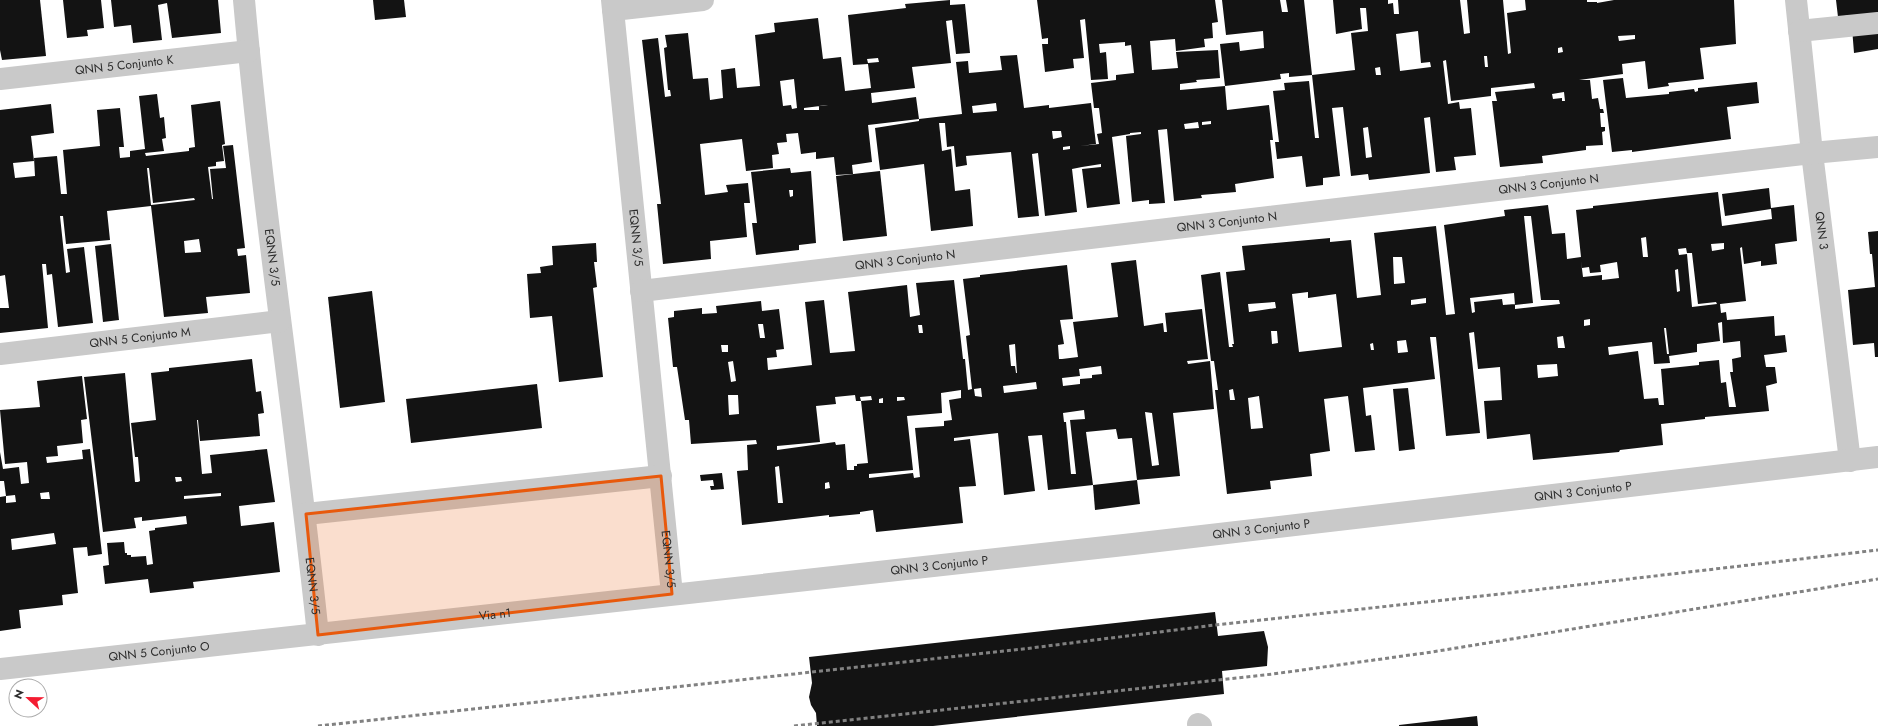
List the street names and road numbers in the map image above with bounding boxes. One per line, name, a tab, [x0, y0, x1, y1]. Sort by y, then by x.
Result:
street label: QNN 5 Conjunto K	[74, 51, 174, 79]
street label: QNN 3 Conjunto N	[1498, 169, 1600, 199]
street label: QNN 3 Conjunto N	[1176, 207, 1278, 237]
street label: EQNN 3/5	[624, 208, 648, 268]
street label: QNN 3	[1810, 210, 1833, 251]
street label: EQNN 3/5	[260, 228, 285, 287]
street label: QNN 3 Conjunto N	[854, 245, 956, 275]
street label: QNN 5 Conjunto M	[88, 323, 192, 352]
street label: QNN 3 Conjunto P	[1533, 477, 1633, 506]
street label: QNN 3 Conjunto P	[1211, 514, 1312, 544]
street label: EQNN 3/5	[657, 530, 680, 589]
street label: QNN 3 Conjunto P	[889, 551, 990, 580]
street label: EQNN 3/5	[301, 556, 325, 616]
street label: Via n1	[478, 604, 512, 625]
street label: QNN 5 Conjunto O	[108, 637, 210, 666]

